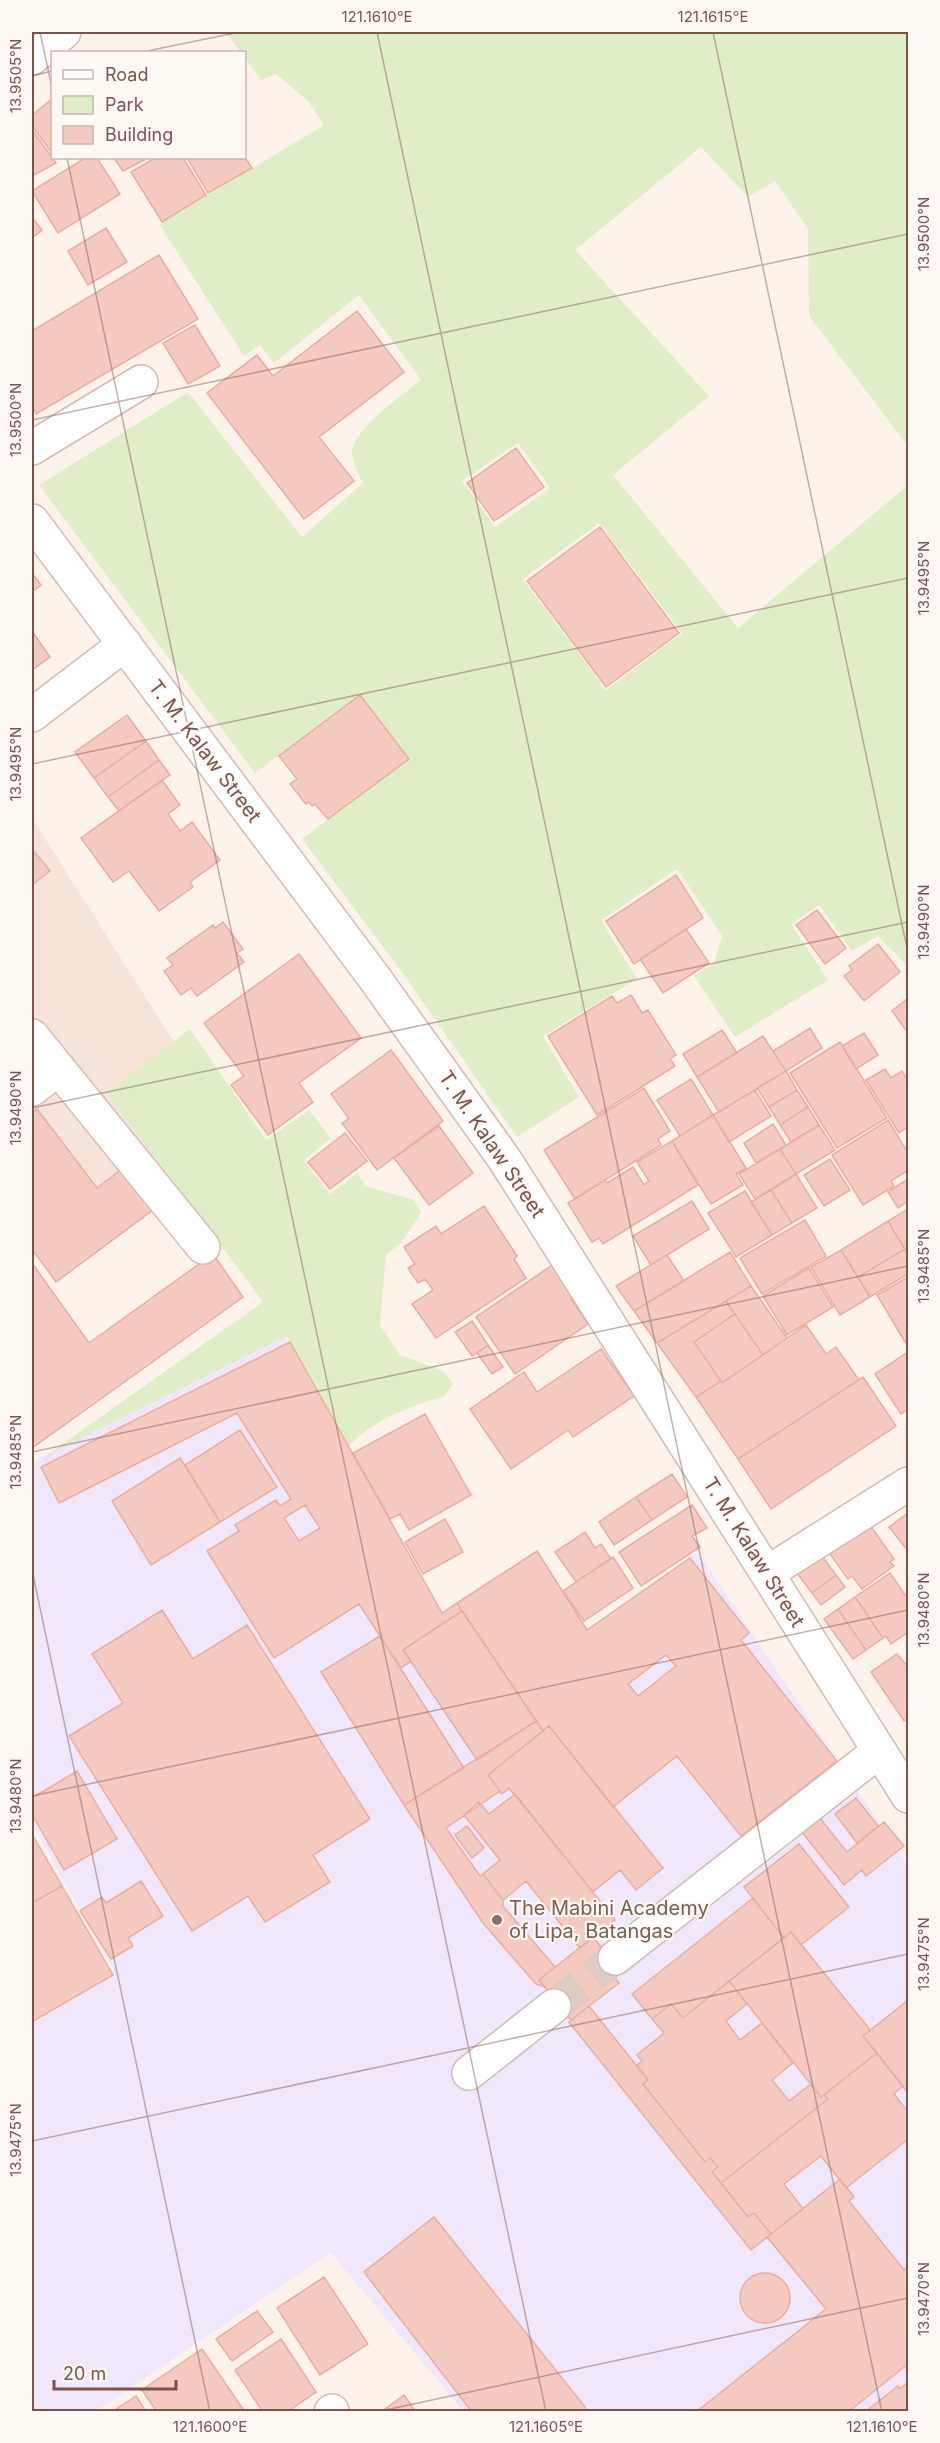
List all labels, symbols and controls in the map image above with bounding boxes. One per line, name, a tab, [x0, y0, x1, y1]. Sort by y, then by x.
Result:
text: 121.1610°E	[341, 7, 413, 26]
text: 121.1615°E	[678, 7, 748, 26]
text: 13.9505°N	[6, 39, 25, 113]
legend	[51, 51, 246, 159]
text: Road	[105, 64, 148, 85]
text: Park	[105, 94, 144, 115]
text: Building	[105, 124, 173, 145]
text: 13.9500°N	[914, 197, 933, 271]
text: 13.9500°N	[6, 383, 25, 457]
text: 13.9495°N	[914, 541, 933, 615]
street label: T. M. Kalaw Street	[144, 675, 267, 827]
text: 13.9495°N	[6, 727, 25, 801]
text: 13.9490°N	[914, 884, 933, 960]
street label: T. M. Kalaw Street	[434, 1066, 550, 1222]
text: 13.9490°N	[6, 1070, 25, 1146]
text: 13.9485°N	[914, 1229, 933, 1303]
text: 13.9485°N	[6, 1415, 25, 1489]
street label: T. M. Kalaw Street	[698, 1473, 810, 1632]
text: 13.9480°N	[914, 1572, 933, 1648]
text: 13.9480°N	[6, 1758, 25, 1834]
place label: The Mabini Academy of Lipa, Batangas	[509, 1896, 709, 1943]
marker: The Mabini Academy of Lipa, Batangas	[490, 1913, 504, 1927]
text: 13.9475°N	[914, 1917, 933, 1991]
text: 13.9475°N	[6, 2103, 25, 2177]
text: 13.9470°N	[914, 2262, 933, 2336]
scale bar	[54, 2353, 176, 2391]
text: 20 m	[63, 2363, 106, 2384]
text: 121.1600°E	[173, 2417, 247, 2436]
text: 121.1605°E	[509, 2417, 583, 2436]
text: 121.1610°E	[846, 2417, 918, 2436]

